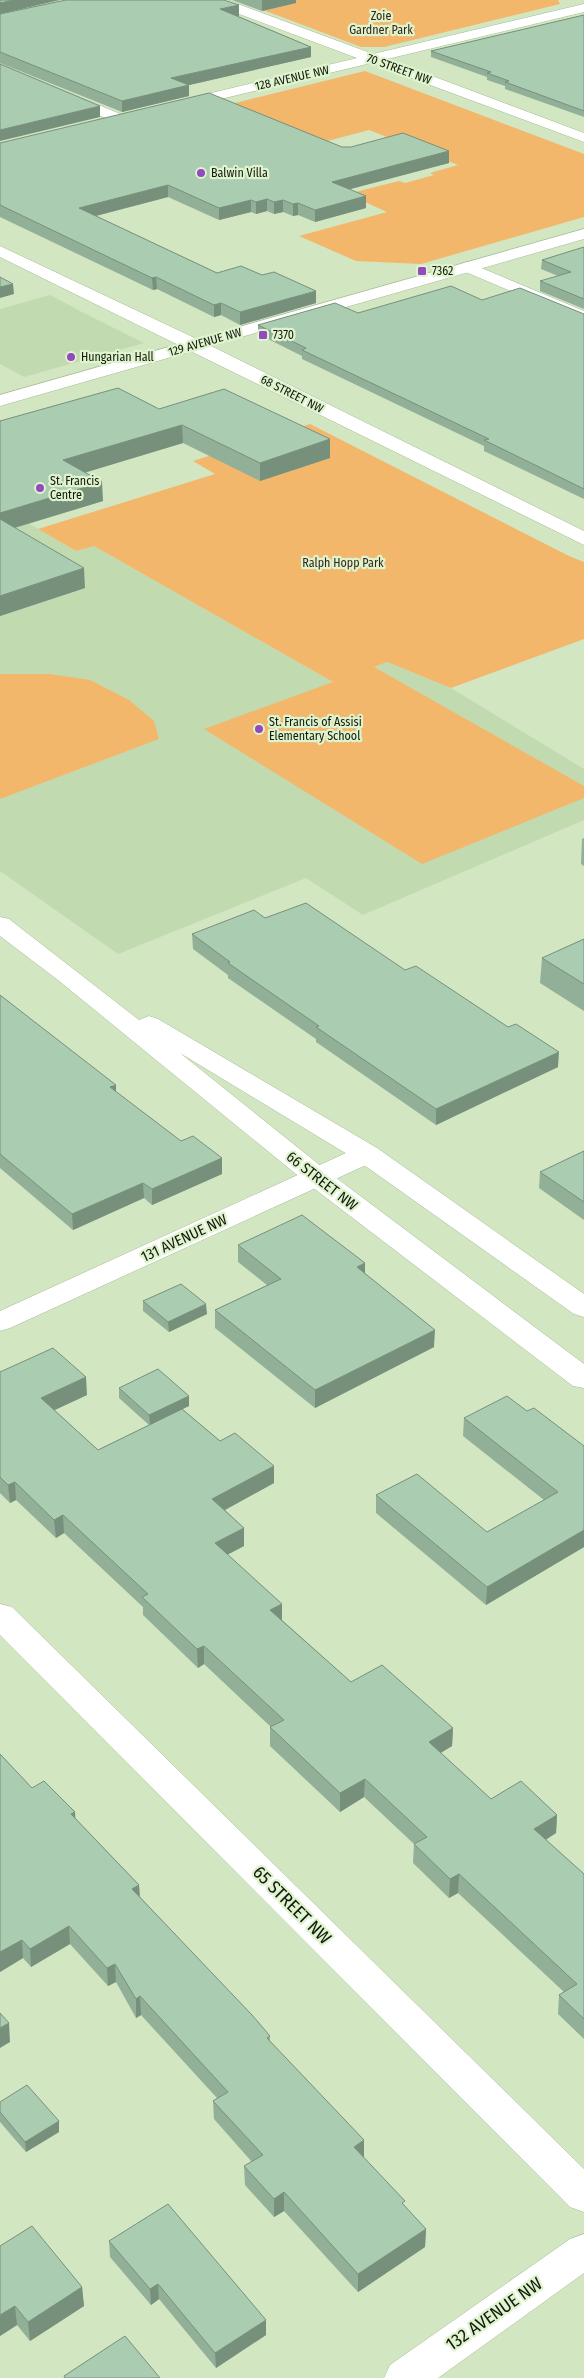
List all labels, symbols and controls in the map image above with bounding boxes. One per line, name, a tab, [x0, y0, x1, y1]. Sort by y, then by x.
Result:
park label: Zoie Gardner Park	[349, 9, 413, 37]
street label: 70 STREET NW	[365, 51, 433, 87]
street label: 128 AVENUE NW	[254, 63, 330, 93]
place label: Balwin Villa	[211, 166, 268, 180]
marker: Balwin Villa	[195, 167, 207, 179]
place label: 7362	[432, 264, 453, 278]
marker: 7362	[416, 265, 428, 277]
street label: 129 AVENUE NW	[167, 325, 243, 359]
place label: 7370	[273, 328, 294, 342]
marker: 7370	[257, 329, 269, 341]
place label: Hungarian Hall	[81, 350, 154, 364]
marker: Hungarian Hall	[65, 351, 77, 363]
street label: 68 STREET NW	[258, 372, 326, 416]
place label: St. Francis Centre	[50, 474, 99, 502]
marker: St. Francis Centre	[34, 482, 46, 494]
park label: Ralph Hopp Park	[302, 556, 384, 570]
place label: St. Francis of Assisi Elementary School	[269, 715, 362, 743]
marker: St. Francis of Assisi Elementary School	[253, 723, 265, 735]
street label: 66 STREET NW	[283, 1148, 361, 1214]
street label: 131 AVENUE NW	[138, 1210, 230, 1266]
street label: 65 STREET NW	[248, 1861, 336, 1949]
street label: 132 AVENUE NW	[442, 2272, 547, 2355]

